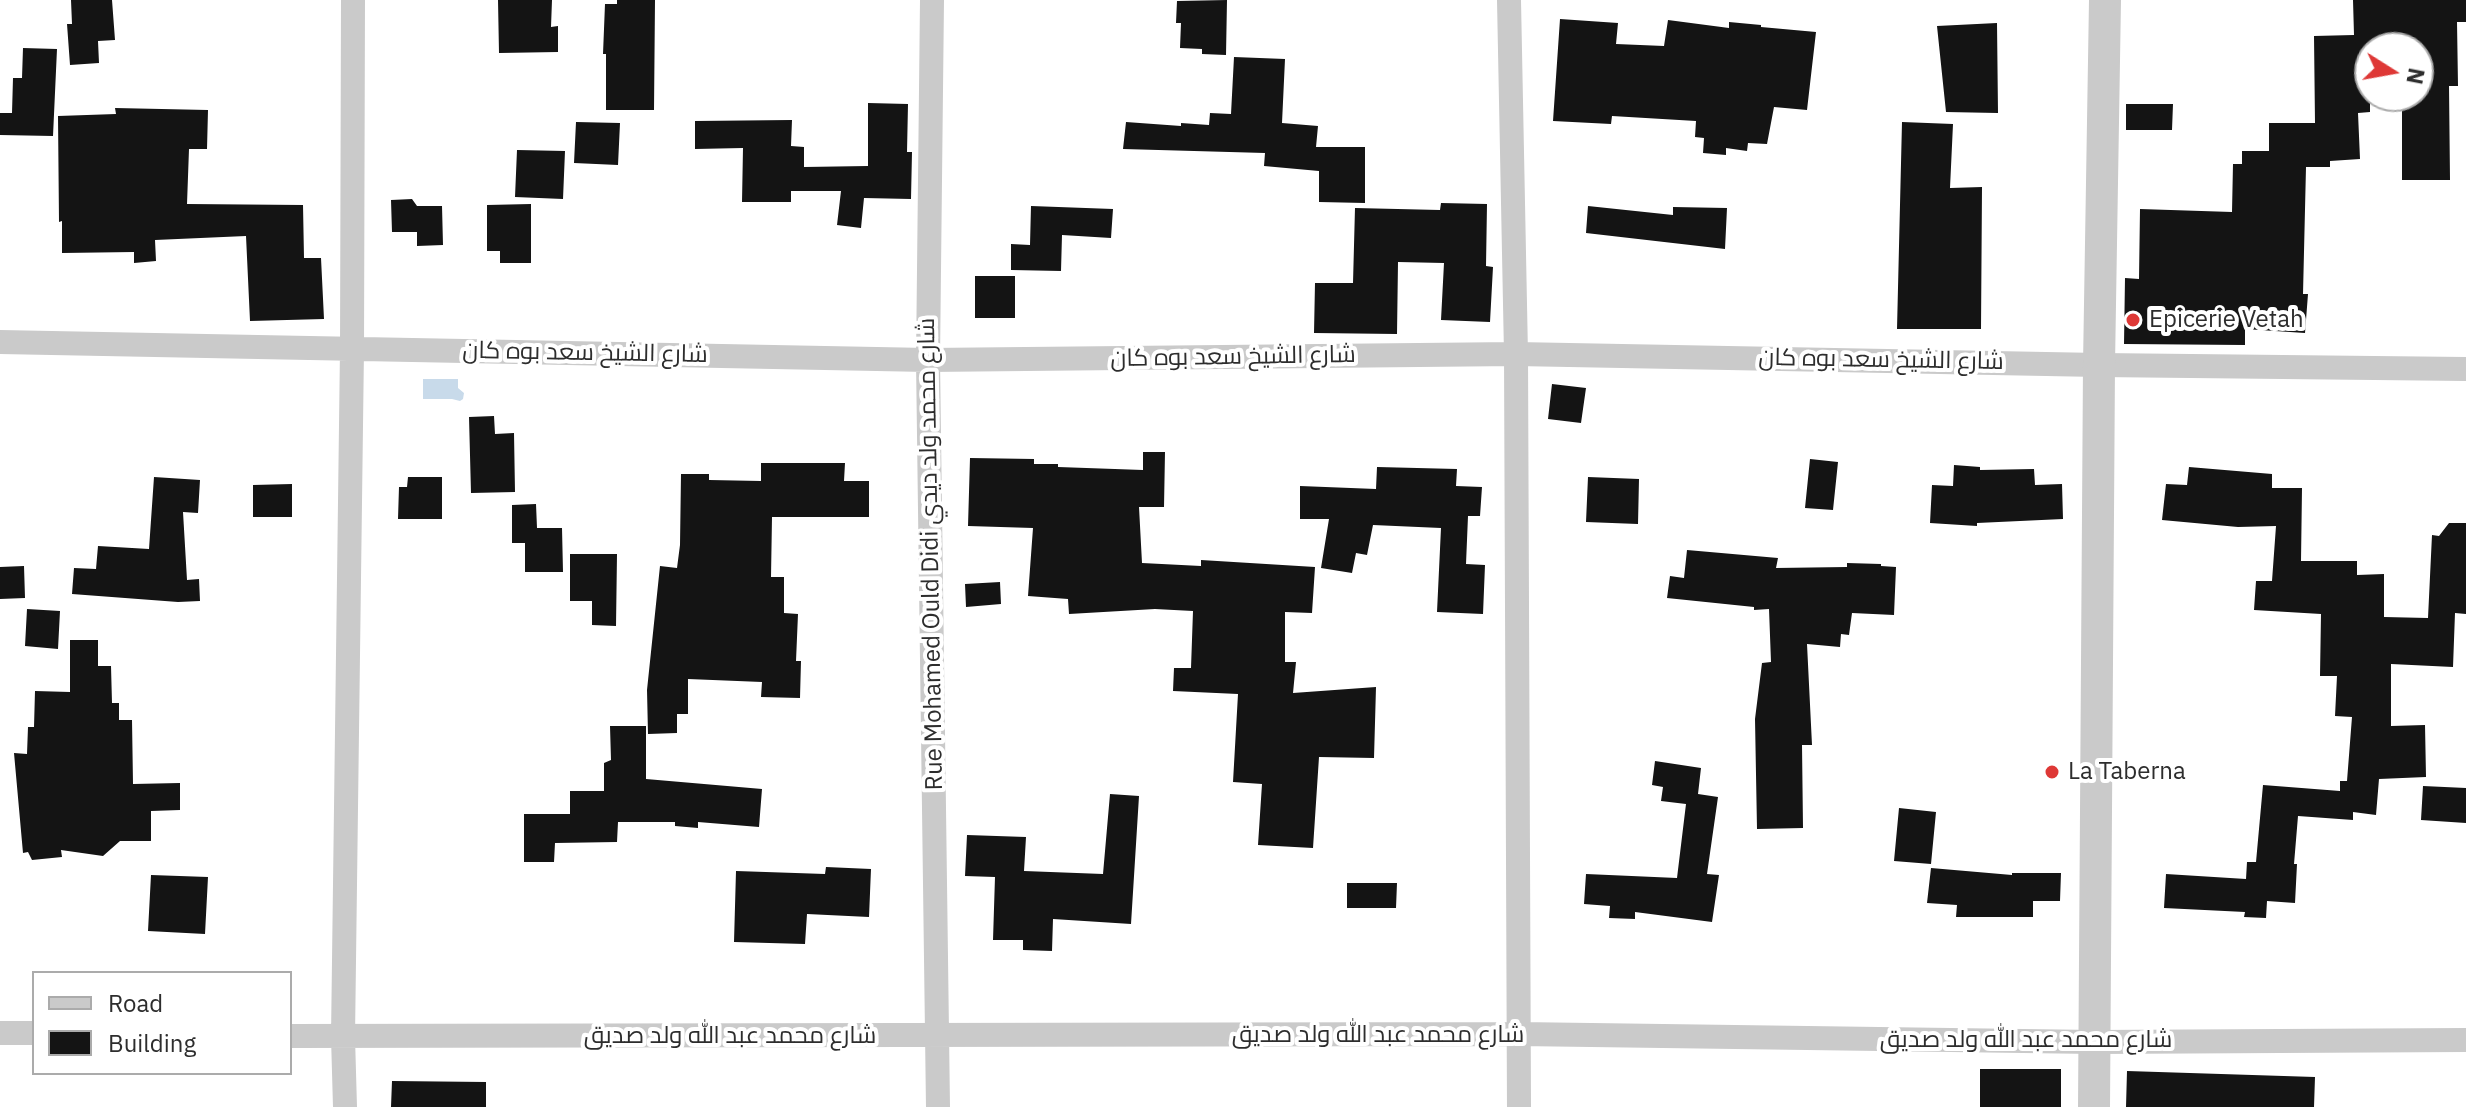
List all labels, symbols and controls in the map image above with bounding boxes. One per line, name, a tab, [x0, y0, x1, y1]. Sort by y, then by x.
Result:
north arrow	[2354, 32, 2434, 112]
text: N	[2400, 66, 2432, 87]
place label: Epicerie Vetah	[2149, 306, 2304, 334]
marker: Epicerie Vetah	[2124, 311, 2142, 329]
street label: Rue Mohamed Ould Didi شارع محمد ولد ديدي	[912, 317, 950, 791]
street label: شارع الشيخ سعد بوه كان	[462, 336, 708, 370]
street label: شارع الشيخ سعد بوه كان	[1110, 340, 1356, 374]
street label: شارع الشيخ سعد بوه كان	[1758, 343, 2004, 377]
place label: La Taberna	[2068, 758, 2186, 786]
marker: La Taberna	[2043, 763, 2061, 781]
legend	[32, 971, 292, 1075]
text: Road	[108, 987, 163, 1019]
street label: شارع محمد عبد الله ولد صديق	[1232, 1021, 1524, 1049]
street label: شارع محمد عبد الله ولد صديق	[584, 1022, 876, 1050]
street label: شارع محمد عبد الله ولد صديق	[1880, 1026, 2172, 1054]
text: Building	[108, 1027, 196, 1059]

